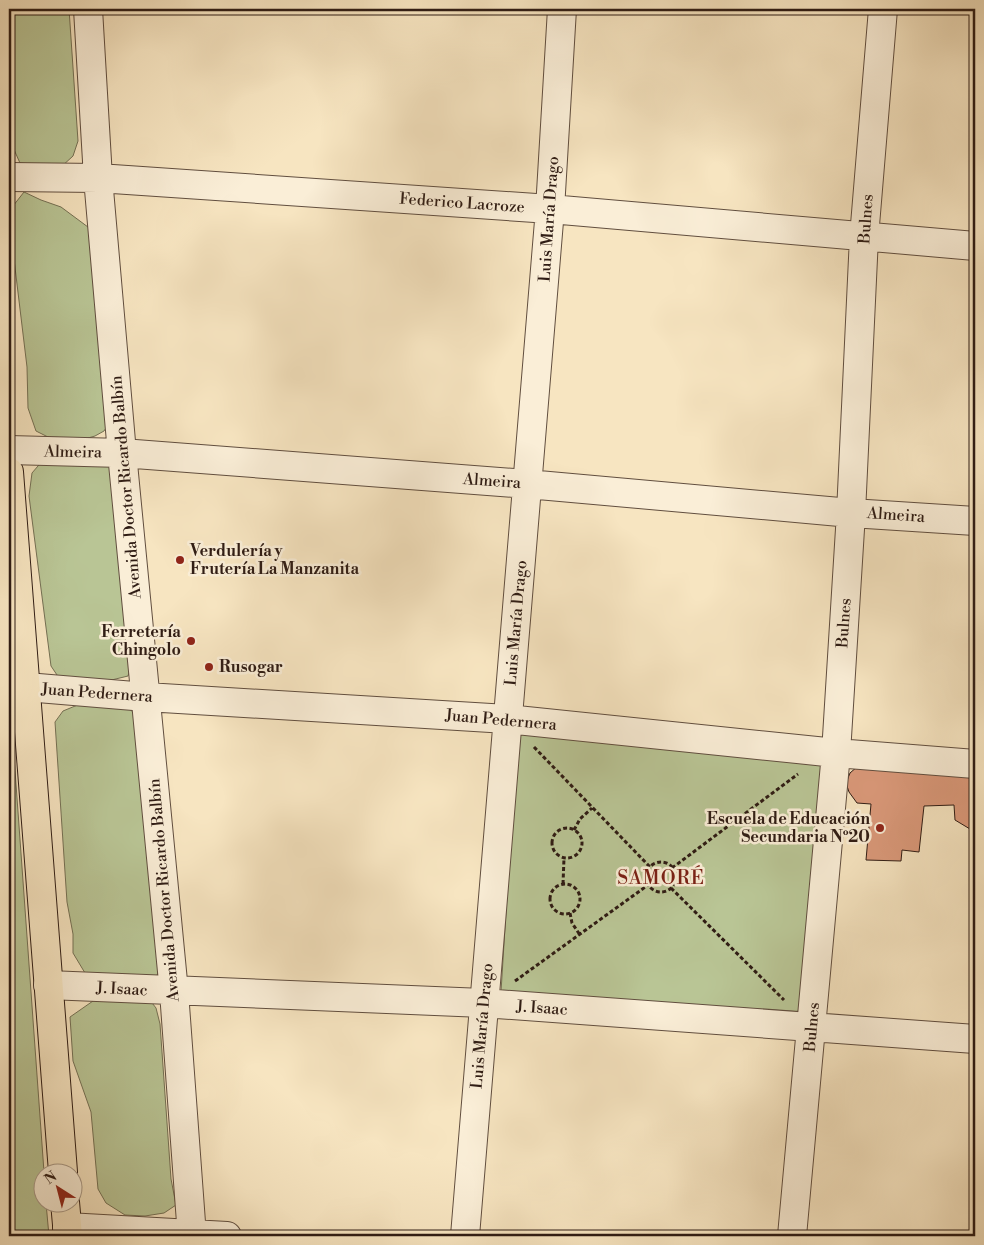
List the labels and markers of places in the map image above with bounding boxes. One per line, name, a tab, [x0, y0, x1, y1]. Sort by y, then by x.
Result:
place label: Verdulería y Frutería La Manzanita	[189, 541, 360, 579]
marker: Verdulería y Frutería La Manzanita	[174, 554, 186, 566]
place label: Ferretería Chingolo	[101, 622, 181, 660]
marker: Ferretería Chingolo	[185, 635, 197, 647]
place label: Rusogar	[219, 657, 283, 677]
marker: Rusogar	[203, 661, 215, 673]
place label: Escuela de Educación Secundaria Nº20	[707, 809, 870, 847]
marker: Escuela de Educación Secundaria Nº20	[874, 822, 886, 834]

